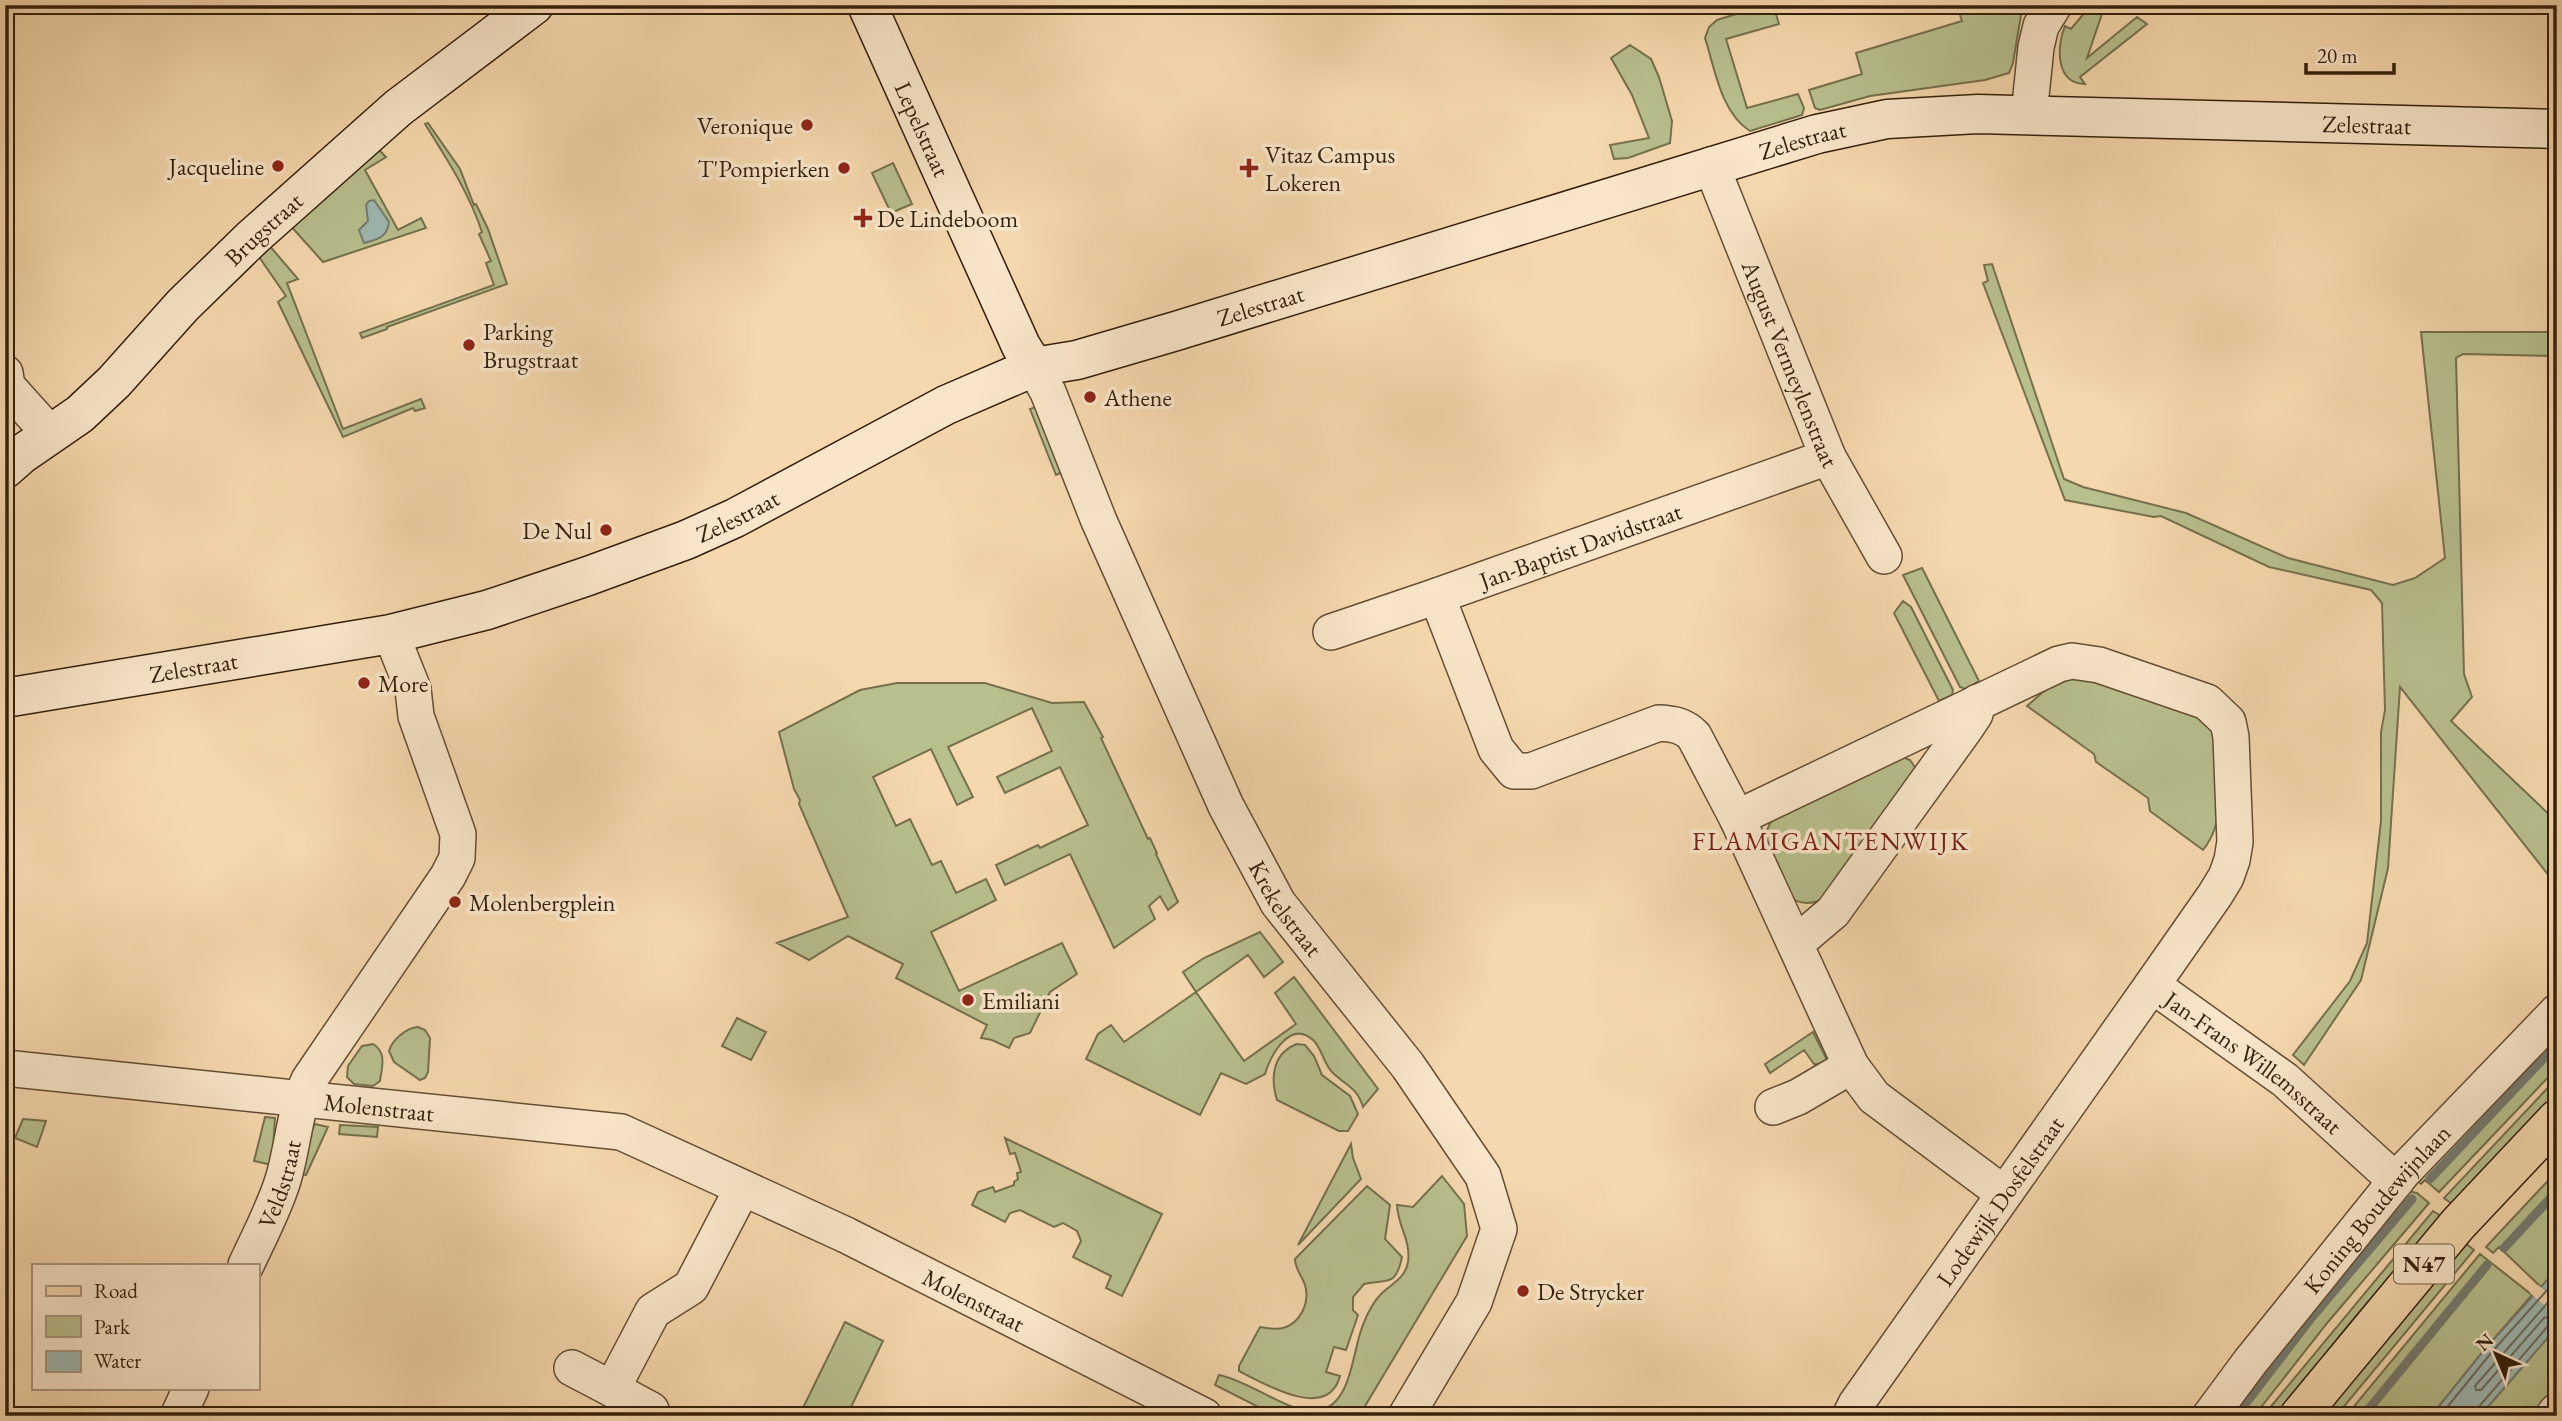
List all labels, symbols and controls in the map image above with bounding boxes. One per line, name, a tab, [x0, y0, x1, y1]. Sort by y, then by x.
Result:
scale bar	[2306, 32, 2394, 76]
text: 20 m	[2317, 42, 2358, 69]
street label: Lepelstraat	[888, 77, 958, 182]
street label: Zelestraat	[2322, 107, 2412, 141]
place label: Veronique	[697, 110, 793, 141]
street label: Zelestraat	[1755, 113, 1849, 166]
marker: Veronique	[799, 117, 815, 133]
place label: Vitaz Campus Lokeren	[1265, 139, 1395, 198]
place label: Jacqueline	[167, 151, 264, 182]
place label: T'Pompierken	[698, 153, 830, 184]
marker: Jacqueline	[270, 158, 286, 174]
marker: Vitaz Campus Lokeren	[1239, 158, 1259, 178]
marker: T'Pompierken	[836, 160, 852, 176]
street label: Brugstraat	[217, 185, 309, 272]
place label: De Lindeboom	[877, 203, 1018, 234]
marker: De Lindeboom	[855, 210, 871, 226]
street label: August Vermeylenstraat	[1735, 255, 1846, 473]
street label: Zelestraat	[1213, 277, 1308, 333]
place label: Parking Brugstraat	[483, 316, 579, 375]
marker: Parking Brugstraat	[461, 337, 477, 353]
place label: Athene	[1103, 382, 1172, 413]
marker: Athene	[1082, 389, 1098, 405]
street label: Zelestraat	[691, 482, 785, 549]
street label: Jan-Baptist Davidstraat	[1473, 495, 1686, 596]
place label: De Nul	[522, 515, 592, 546]
marker: De Nul	[598, 522, 614, 538]
street label: Zelestraat	[147, 644, 240, 689]
place label: More	[378, 668, 428, 699]
marker: More	[356, 675, 372, 691]
district label: FLAMIGANTENWIJK	[1692, 824, 1970, 858]
street label: Krekelstraat	[1242, 855, 1330, 963]
place label: Molenbergplein	[469, 887, 616, 918]
marker: Molenbergplein	[447, 894, 463, 910]
street label: Jan-Frans Willemsstraat	[2157, 982, 2350, 1141]
place label: Emiliani	[982, 985, 1060, 1016]
marker: Emiliani	[960, 992, 976, 1008]
street label: Molenstraat	[322, 1086, 436, 1128]
street label: Lodewijk Dosfelstraat	[1929, 1109, 2070, 1292]
street label: Koning Boudewijnlaan	[2296, 1117, 2457, 1300]
street label: Veldstraat	[250, 1137, 307, 1233]
road number: N47	[2394, 1245, 2454, 1284]
street label: Molenstraat	[917, 1261, 1031, 1339]
legend	[32, 1264, 259, 1390]
place label: De Strycker	[1537, 1276, 1644, 1307]
text: Road	[94, 1277, 138, 1304]
marker: De Strycker	[1515, 1283, 1531, 1299]
text: Park	[94, 1313, 131, 1340]
north arrow	[2460, 1320, 2530, 1390]
text: N	[2470, 1327, 2499, 1356]
text: Water	[94, 1347, 141, 1374]

